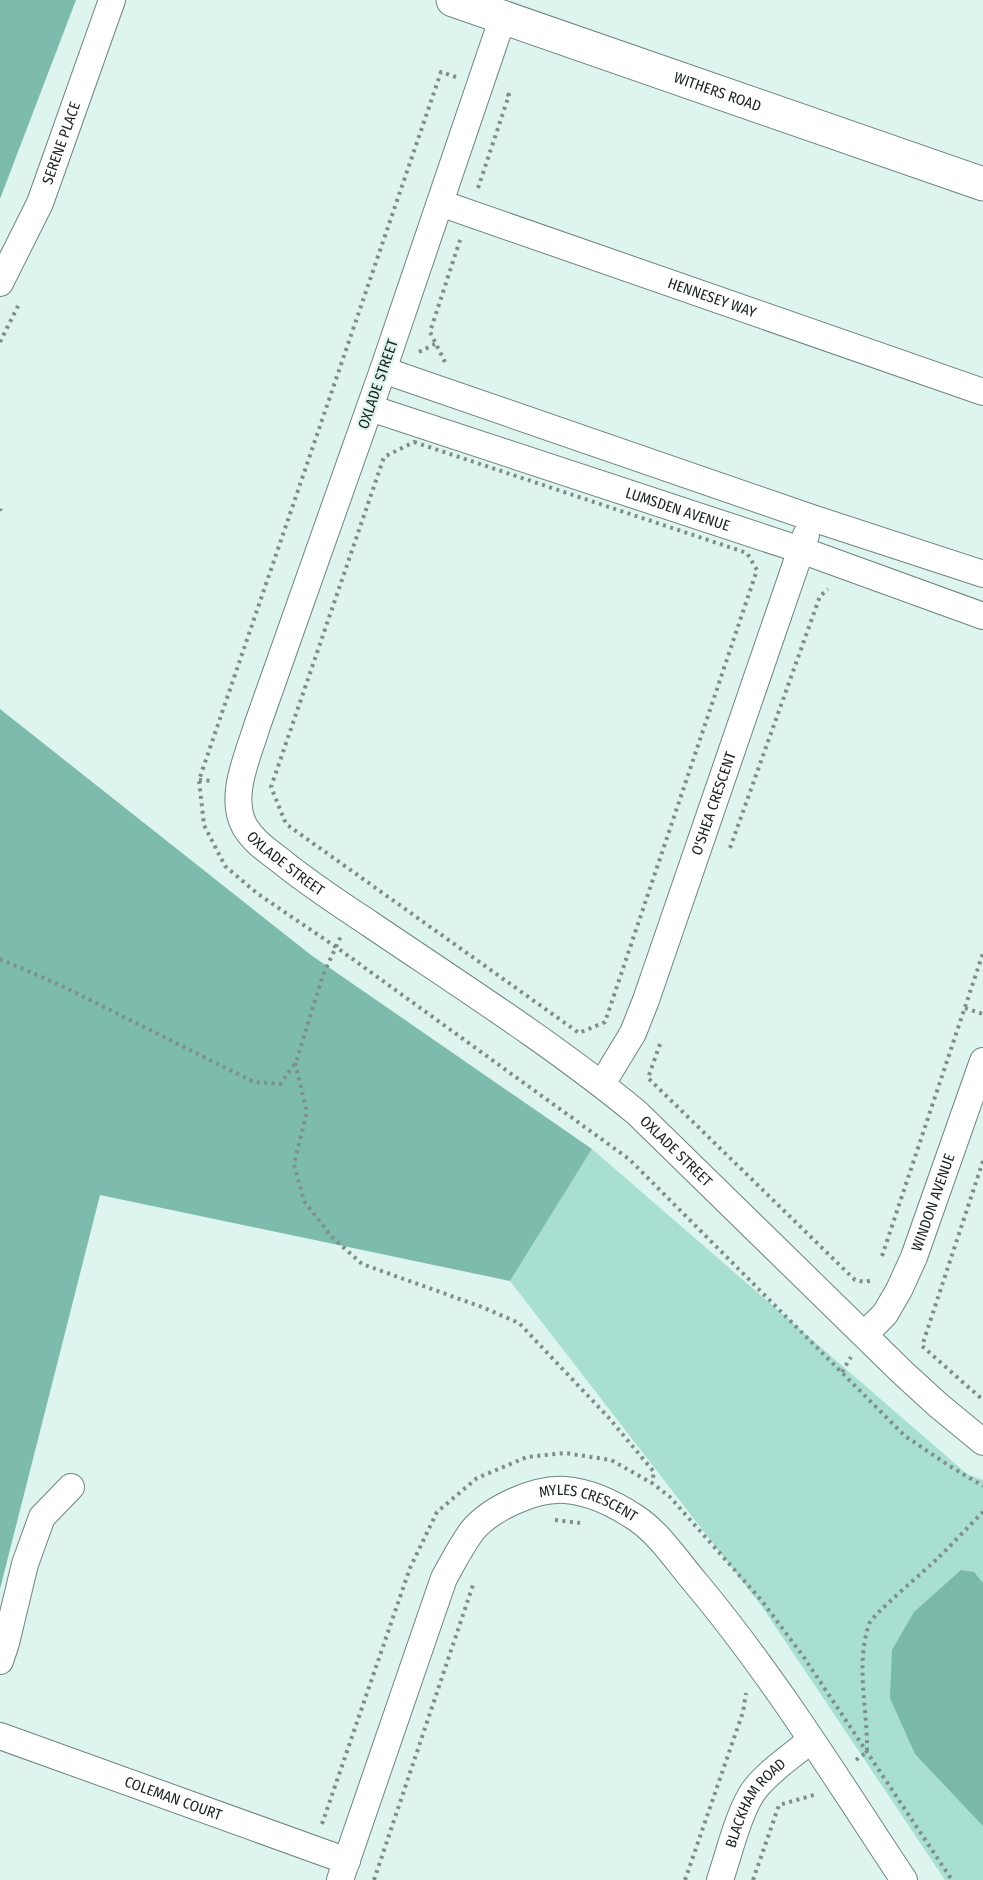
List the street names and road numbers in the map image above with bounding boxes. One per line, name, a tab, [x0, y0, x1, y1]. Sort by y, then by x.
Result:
street label: WITHERS ROAD	[671, 68, 764, 115]
street label: SERENE PLACE	[38, 99, 84, 187]
street label: HENNESEY WAY	[665, 274, 759, 322]
street label: OXLADE STREET	[354, 337, 402, 431]
street label: LUMSDEN AVENUE	[623, 484, 732, 535]
street label: O'SHEA CRESCENT	[687, 749, 740, 858]
street label: OXLADE STREET	[243, 828, 328, 899]
street label: OXLADE STREET	[636, 1112, 716, 1190]
street label: WINDON AVENUE	[908, 1151, 959, 1254]
street label: MYLES CRESCENT	[537, 1481, 641, 1526]
street label: BLACKHAM ROAD	[722, 1755, 789, 1850]
street label: COLEMAN COURT	[122, 1773, 224, 1824]

